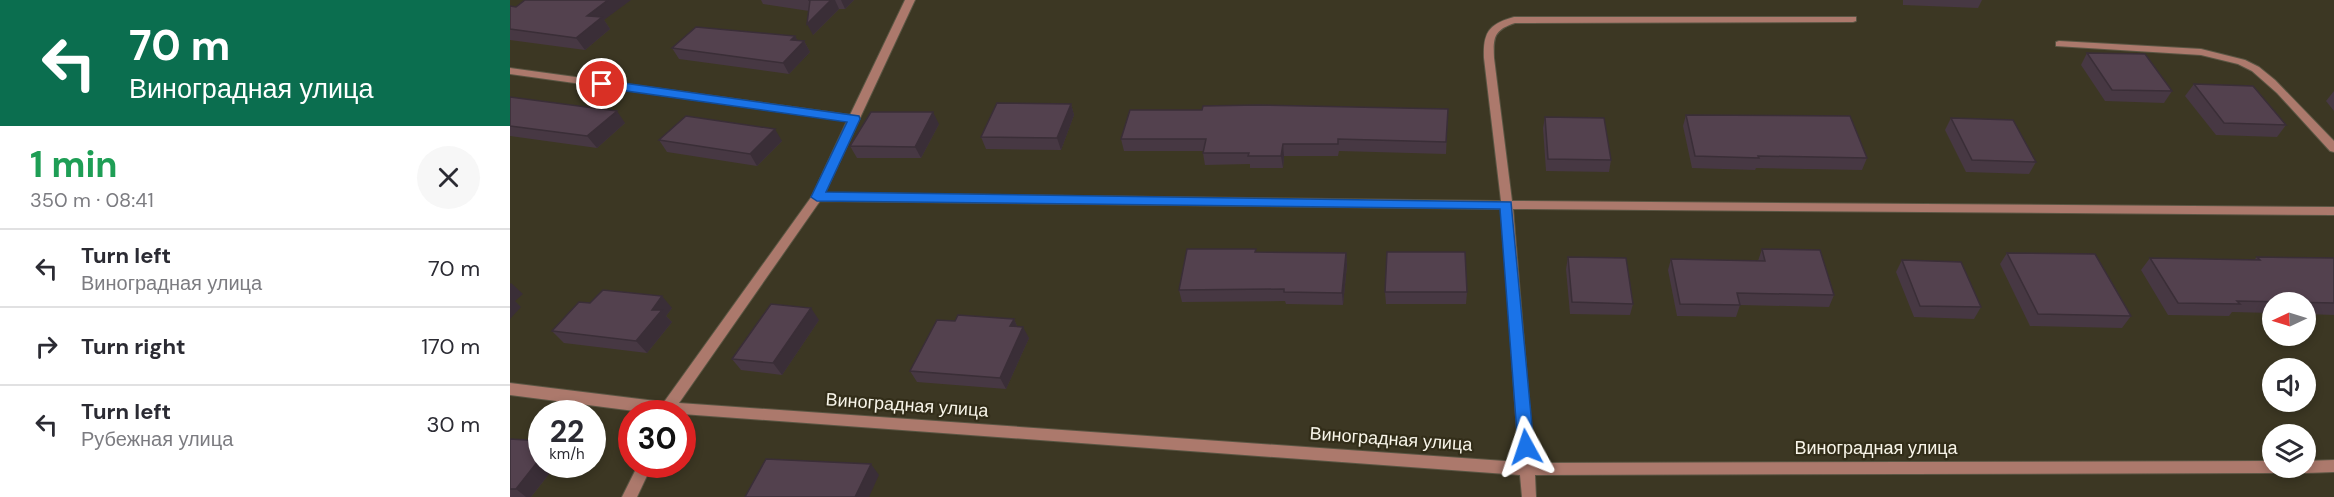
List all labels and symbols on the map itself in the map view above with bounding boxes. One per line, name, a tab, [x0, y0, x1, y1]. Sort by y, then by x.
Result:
pin	[576, 58, 627, 109]
north arrow	[2262, 292, 2316, 346]
street label: Виноградная улица	[825, 387, 990, 423]
speed limit sign: 30	[618, 400, 696, 478]
position arrow	[1494, 415, 1558, 479]
street label: Виноградная улица	[1309, 421, 1474, 457]
street label: Виноградная улица	[1794, 436, 1959, 460]

